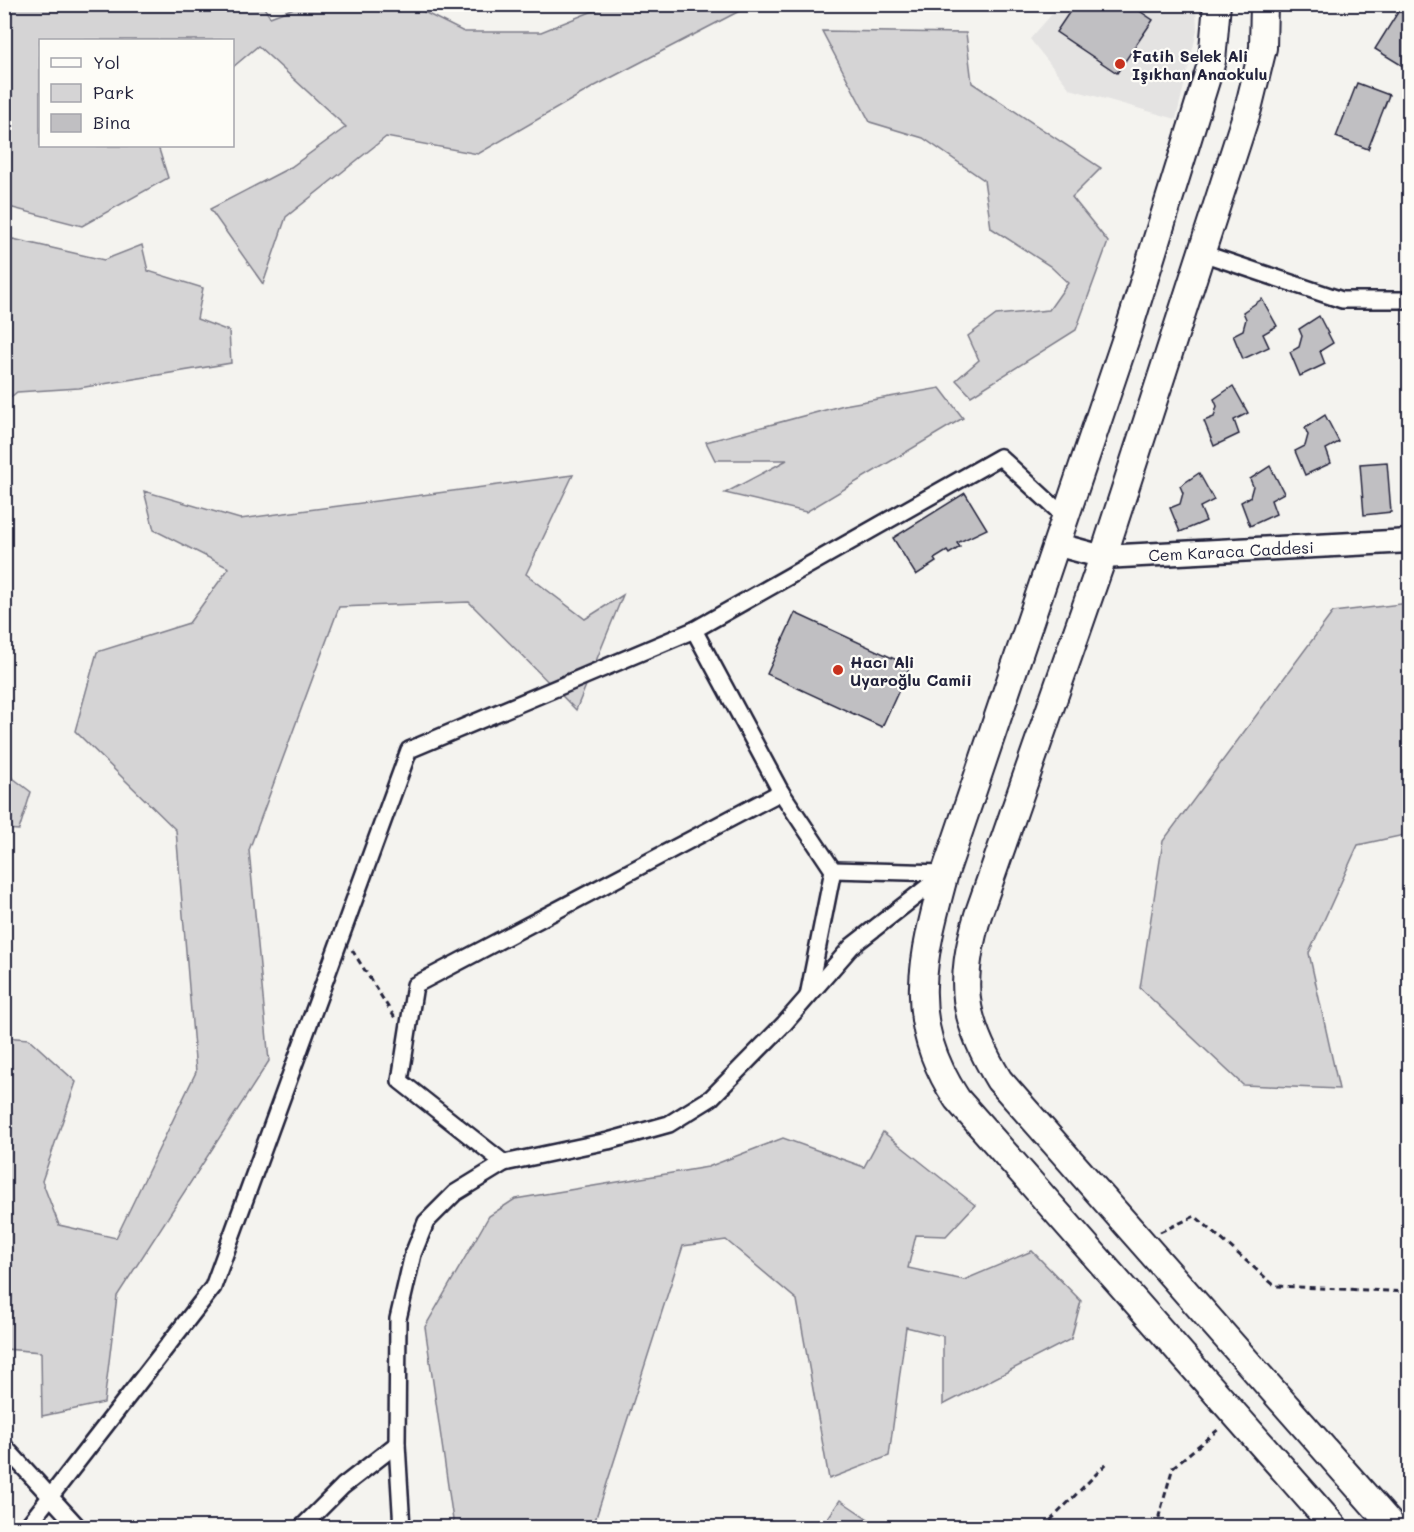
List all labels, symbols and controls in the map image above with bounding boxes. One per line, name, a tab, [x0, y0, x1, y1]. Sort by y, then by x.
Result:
legend	[39, 39, 234, 147]
place label: Fatih Selek Ali Işıkhan Anaokulu	[1132, 45, 1268, 85]
text: Yol	[93, 50, 120, 74]
marker: Fatih Selek Ali Işıkhan Anaokulu	[1113, 57, 1127, 71]
text: Park	[93, 80, 134, 104]
text: Bina	[93, 110, 131, 134]
street label: Cem Karaca Caddesi	[1148, 536, 1314, 565]
place label: Hacı Ali Uyaroğlu Camii	[850, 651, 972, 690]
marker: Hacı Ali Uyaroğlu Camii	[831, 663, 845, 677]

